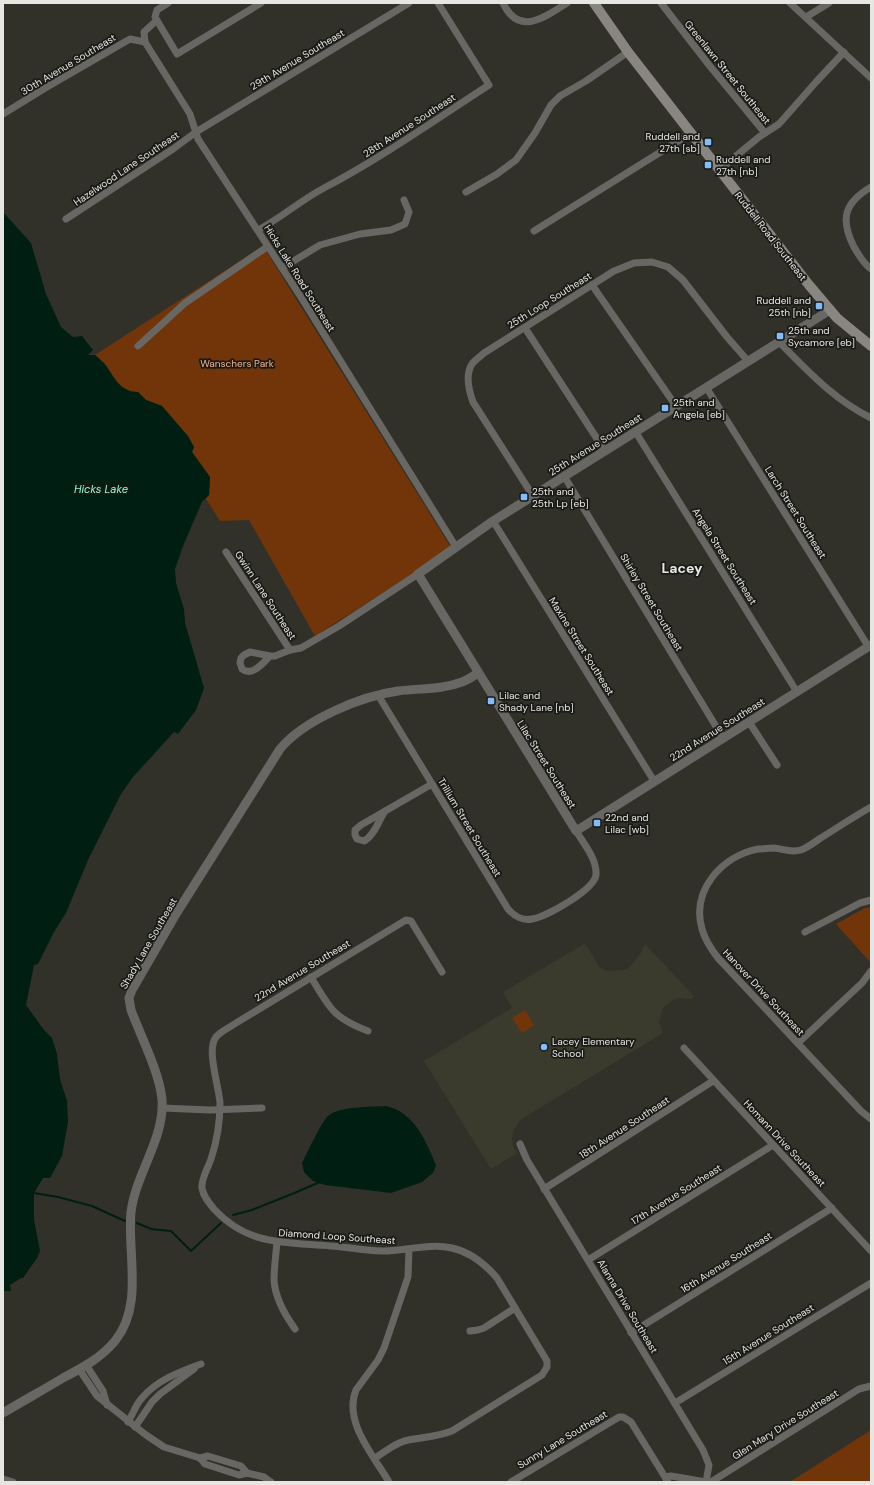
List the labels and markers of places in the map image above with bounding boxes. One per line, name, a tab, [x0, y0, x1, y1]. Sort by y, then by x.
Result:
place label: Ruddell and 27th [sb]	[646, 130, 700, 155]
marker: Ruddell and 27th [sb]	[703, 137, 713, 147]
place label: Ruddell and 27th [nb]	[716, 153, 770, 178]
marker: Ruddell and 27th [nb]	[703, 160, 713, 170]
place label: Ruddell and 25th [nb]	[757, 294, 811, 319]
marker: Ruddell and 25th [nb]	[814, 301, 824, 311]
place label: 25th and Sycamore [eb]	[788, 324, 855, 349]
marker: 25th and Sycamore [eb]	[775, 331, 785, 341]
place label: 25th and Angela [eb]	[673, 396, 725, 421]
marker: 25th and Angela [eb]	[660, 403, 670, 413]
place label: 25th and 25th Lp [eb]	[532, 485, 589, 510]
marker: 25th and 25th Lp [eb]	[519, 492, 529, 502]
place label: Lilac and Shady Lane [nb]	[499, 689, 574, 714]
marker: Lilac and Shady Lane [nb]	[486, 696, 496, 706]
place label: 22nd and Lilac [wb]	[605, 811, 649, 836]
marker: 22nd and Lilac [wb]	[592, 818, 602, 828]
place label: Lacey Elementary School	[552, 1035, 635, 1060]
marker: Lacey Elementary School	[539, 1042, 549, 1052]

